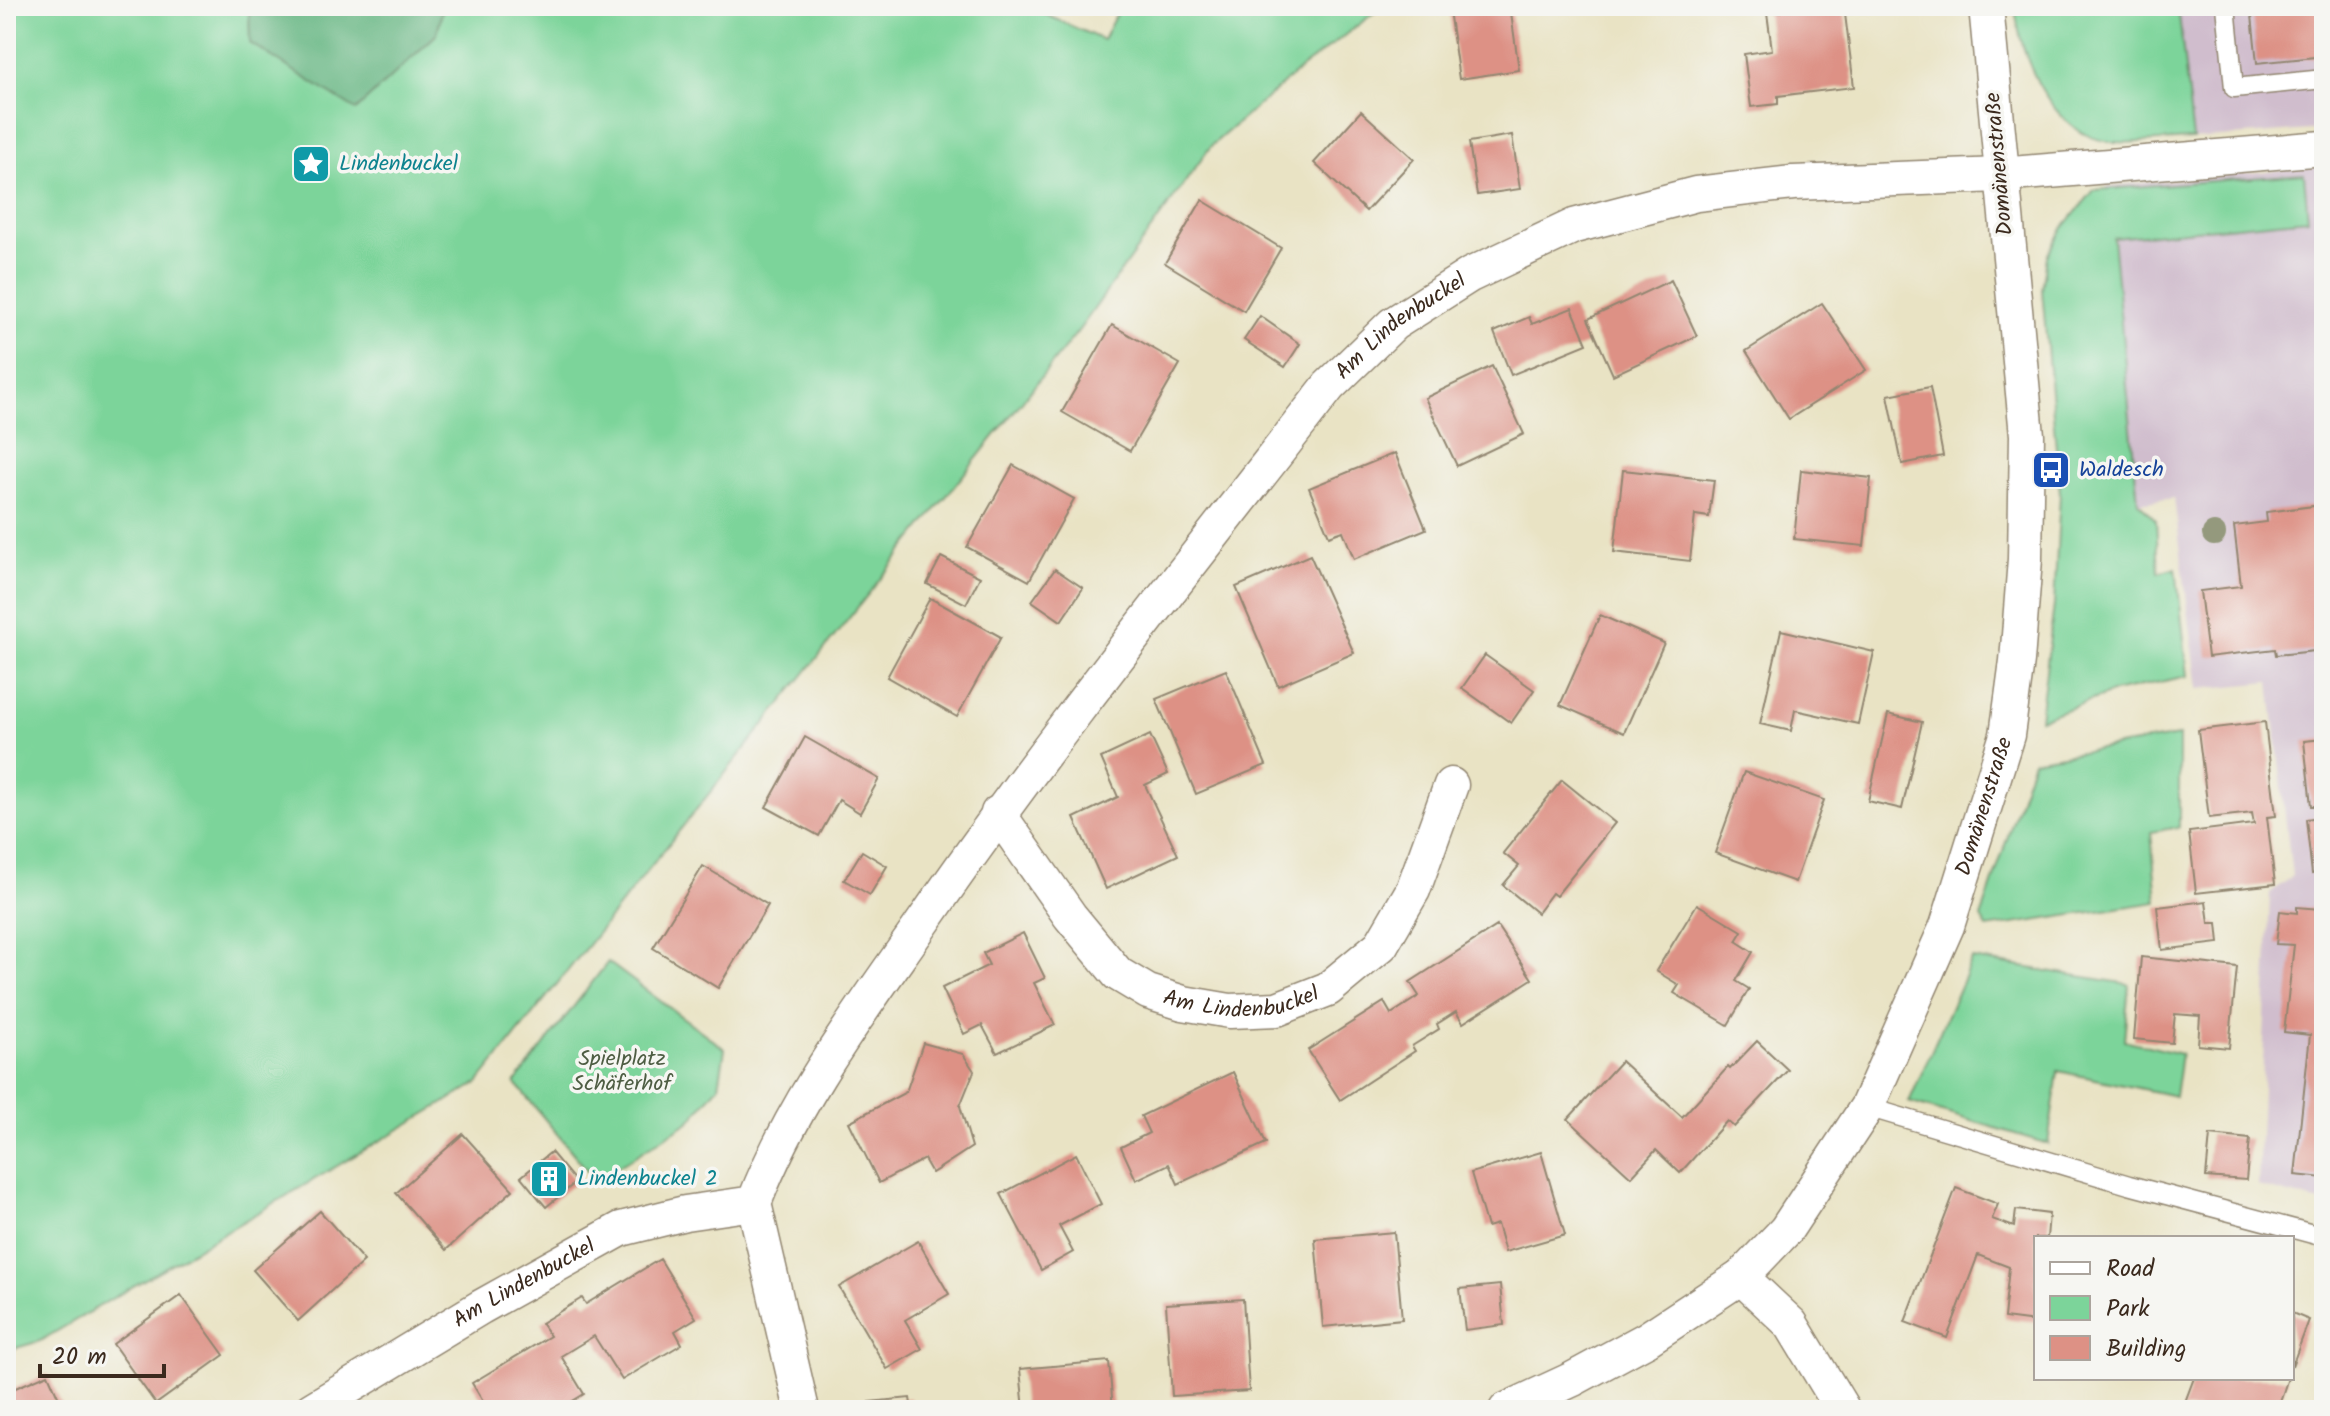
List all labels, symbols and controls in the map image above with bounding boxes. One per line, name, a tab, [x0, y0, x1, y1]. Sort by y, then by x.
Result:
street label: Domänenstraße	[1976, 91, 2024, 237]
place icon: Lindenbuckel	[290, 143, 332, 185]
place label: Lindenbuckel	[339, 147, 459, 182]
street label: Am Lindenbuckel	[1327, 264, 1474, 388]
bus stop icon: Waldesch	[2030, 449, 2072, 491]
place label: Waldesch	[2079, 453, 2164, 488]
street label: Domänenstraße	[1946, 733, 2023, 880]
street label: Am Lindenbuckel	[1159, 976, 1325, 1028]
park label: Spielplatz Schäferhof	[572, 1042, 674, 1102]
building icon: Lindenbuckel 2	[528, 1158, 570, 1200]
place label: Lindenbuckel 2	[577, 1162, 718, 1197]
street label: Am Lindenbuckel	[446, 1229, 602, 1338]
legend	[2034, 1236, 2294, 1380]
text: Road	[2106, 1250, 2155, 1289]
text: Park	[2106, 1290, 2150, 1329]
scale bar	[40, 1328, 164, 1378]
text: Building	[2106, 1330, 2186, 1369]
text: 20 m	[52, 1338, 107, 1377]

